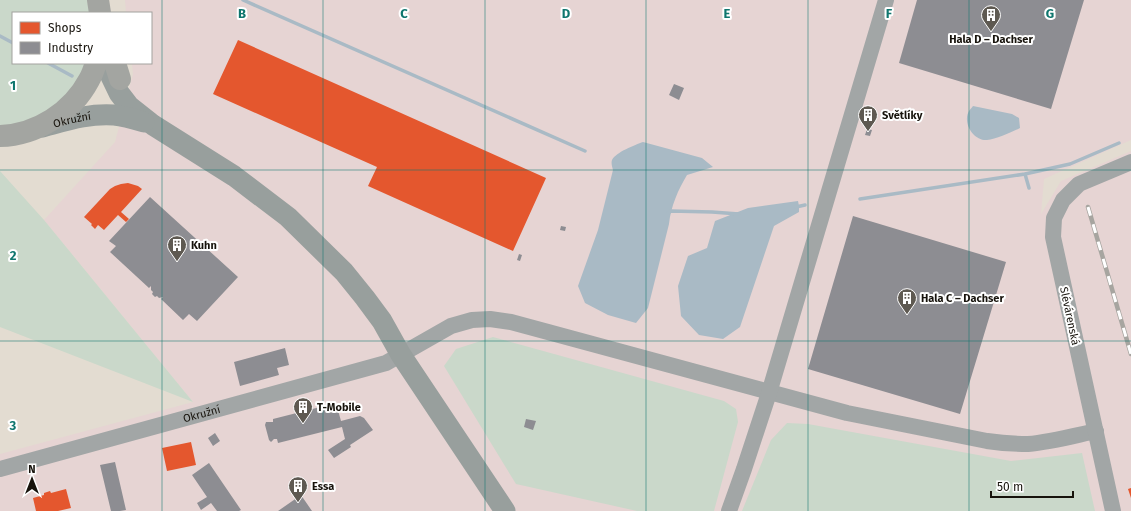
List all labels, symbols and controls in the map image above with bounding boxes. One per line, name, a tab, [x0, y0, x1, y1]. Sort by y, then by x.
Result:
building icon: Hala D – Dachser	[980, 4, 1002, 32]
text: B	[238, 6, 246, 21]
text: C	[400, 6, 408, 21]
text: D	[562, 6, 571, 21]
text: E	[724, 6, 731, 21]
text: F	[886, 6, 893, 21]
text: G	[1046, 6, 1054, 21]
legend	[12, 12, 152, 64]
text: Shops	[48, 21, 82, 35]
place label: Hala D – Dachser	[949, 33, 1033, 46]
text: Industry	[48, 41, 93, 55]
text: 1	[10, 78, 16, 93]
building icon: Světlíky	[857, 104, 879, 132]
place label: Světlíky	[882, 109, 923, 122]
street label: Okružní	[52, 110, 92, 131]
building icon: Kuhn	[166, 234, 188, 262]
place label: Kuhn	[191, 239, 217, 252]
text: 2	[10, 248, 17, 263]
street label: Slévárenská	[1057, 286, 1082, 346]
building icon: Hala C – Dachser	[896, 287, 918, 315]
place label: Hala C – Dachser	[921, 292, 1004, 305]
building icon: T-Mobile	[292, 396, 314, 424]
place label: T-Mobile	[317, 401, 361, 414]
street label: Okružní	[181, 403, 222, 425]
text: 3	[9, 418, 17, 433]
north arrow	[12, 459, 52, 499]
text: N	[28, 463, 36, 476]
scale bar	[991, 473, 1073, 499]
building icon: Essa	[287, 475, 309, 503]
place label: Essa	[312, 480, 334, 493]
text: 50 m	[997, 480, 1023, 494]

